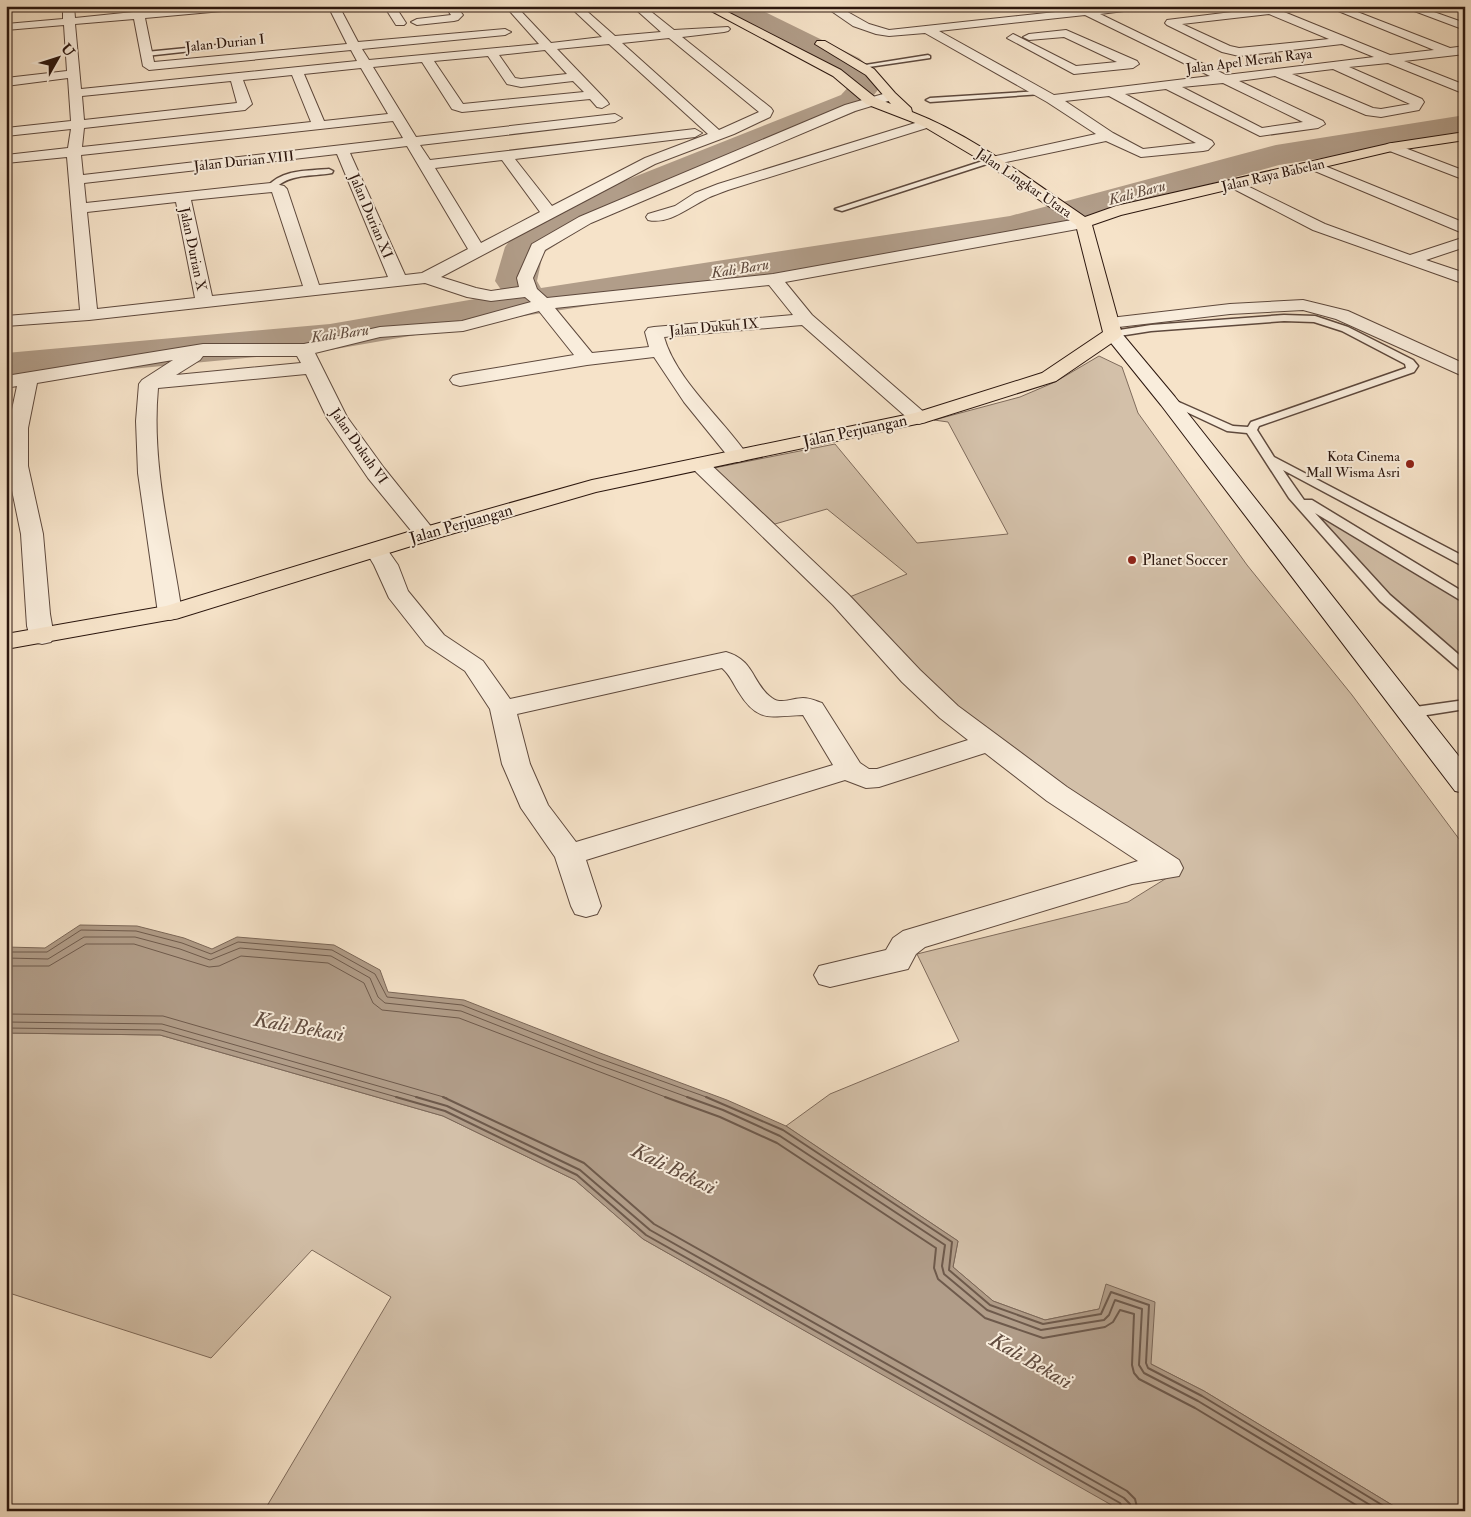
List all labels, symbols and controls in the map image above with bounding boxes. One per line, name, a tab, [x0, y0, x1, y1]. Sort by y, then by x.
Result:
street label: Jalan Durian I	[183, 30, 266, 56]
north arrow	[32, 32, 82, 82]
text: U	[57, 40, 78, 60]
street label: Jalan Apel Merah Raya	[1184, 45, 1313, 78]
street label: Jalan Lingkar Utara	[972, 144, 1075, 221]
street label: Jalan Durian VIII	[192, 147, 295, 175]
street label: Jalan Raya Babelan	[1219, 155, 1326, 196]
street label: Jalan Durian XI	[345, 170, 397, 261]
water label: Kali Baru	[1105, 176, 1168, 210]
street label: Jalan Durian X	[176, 205, 210, 292]
water label: Kali Baru	[709, 255, 770, 283]
street label: Jalan Dukuh IX	[667, 315, 760, 339]
water label: Kali Baru	[309, 321, 370, 348]
street label: Jalan Dukuh VI	[326, 404, 392, 488]
street label: Jalan Perjuangan	[800, 410, 909, 453]
place label: Kota Cinema Mall Wisma Asri	[1306, 448, 1400, 481]
marker: Kota Cinema Mall Wisma Asri	[1404, 458, 1416, 470]
street label: Jalan Perjuangan	[406, 500, 515, 549]
place label: Planet Soccer	[1142, 550, 1228, 570]
marker: Planet Soccer	[1126, 554, 1138, 566]
water label: Kali Bekasi	[251, 1006, 346, 1048]
water label: Kali Bekasi	[626, 1137, 721, 1201]
water label: Kali Bekasi	[984, 1326, 1077, 1396]

